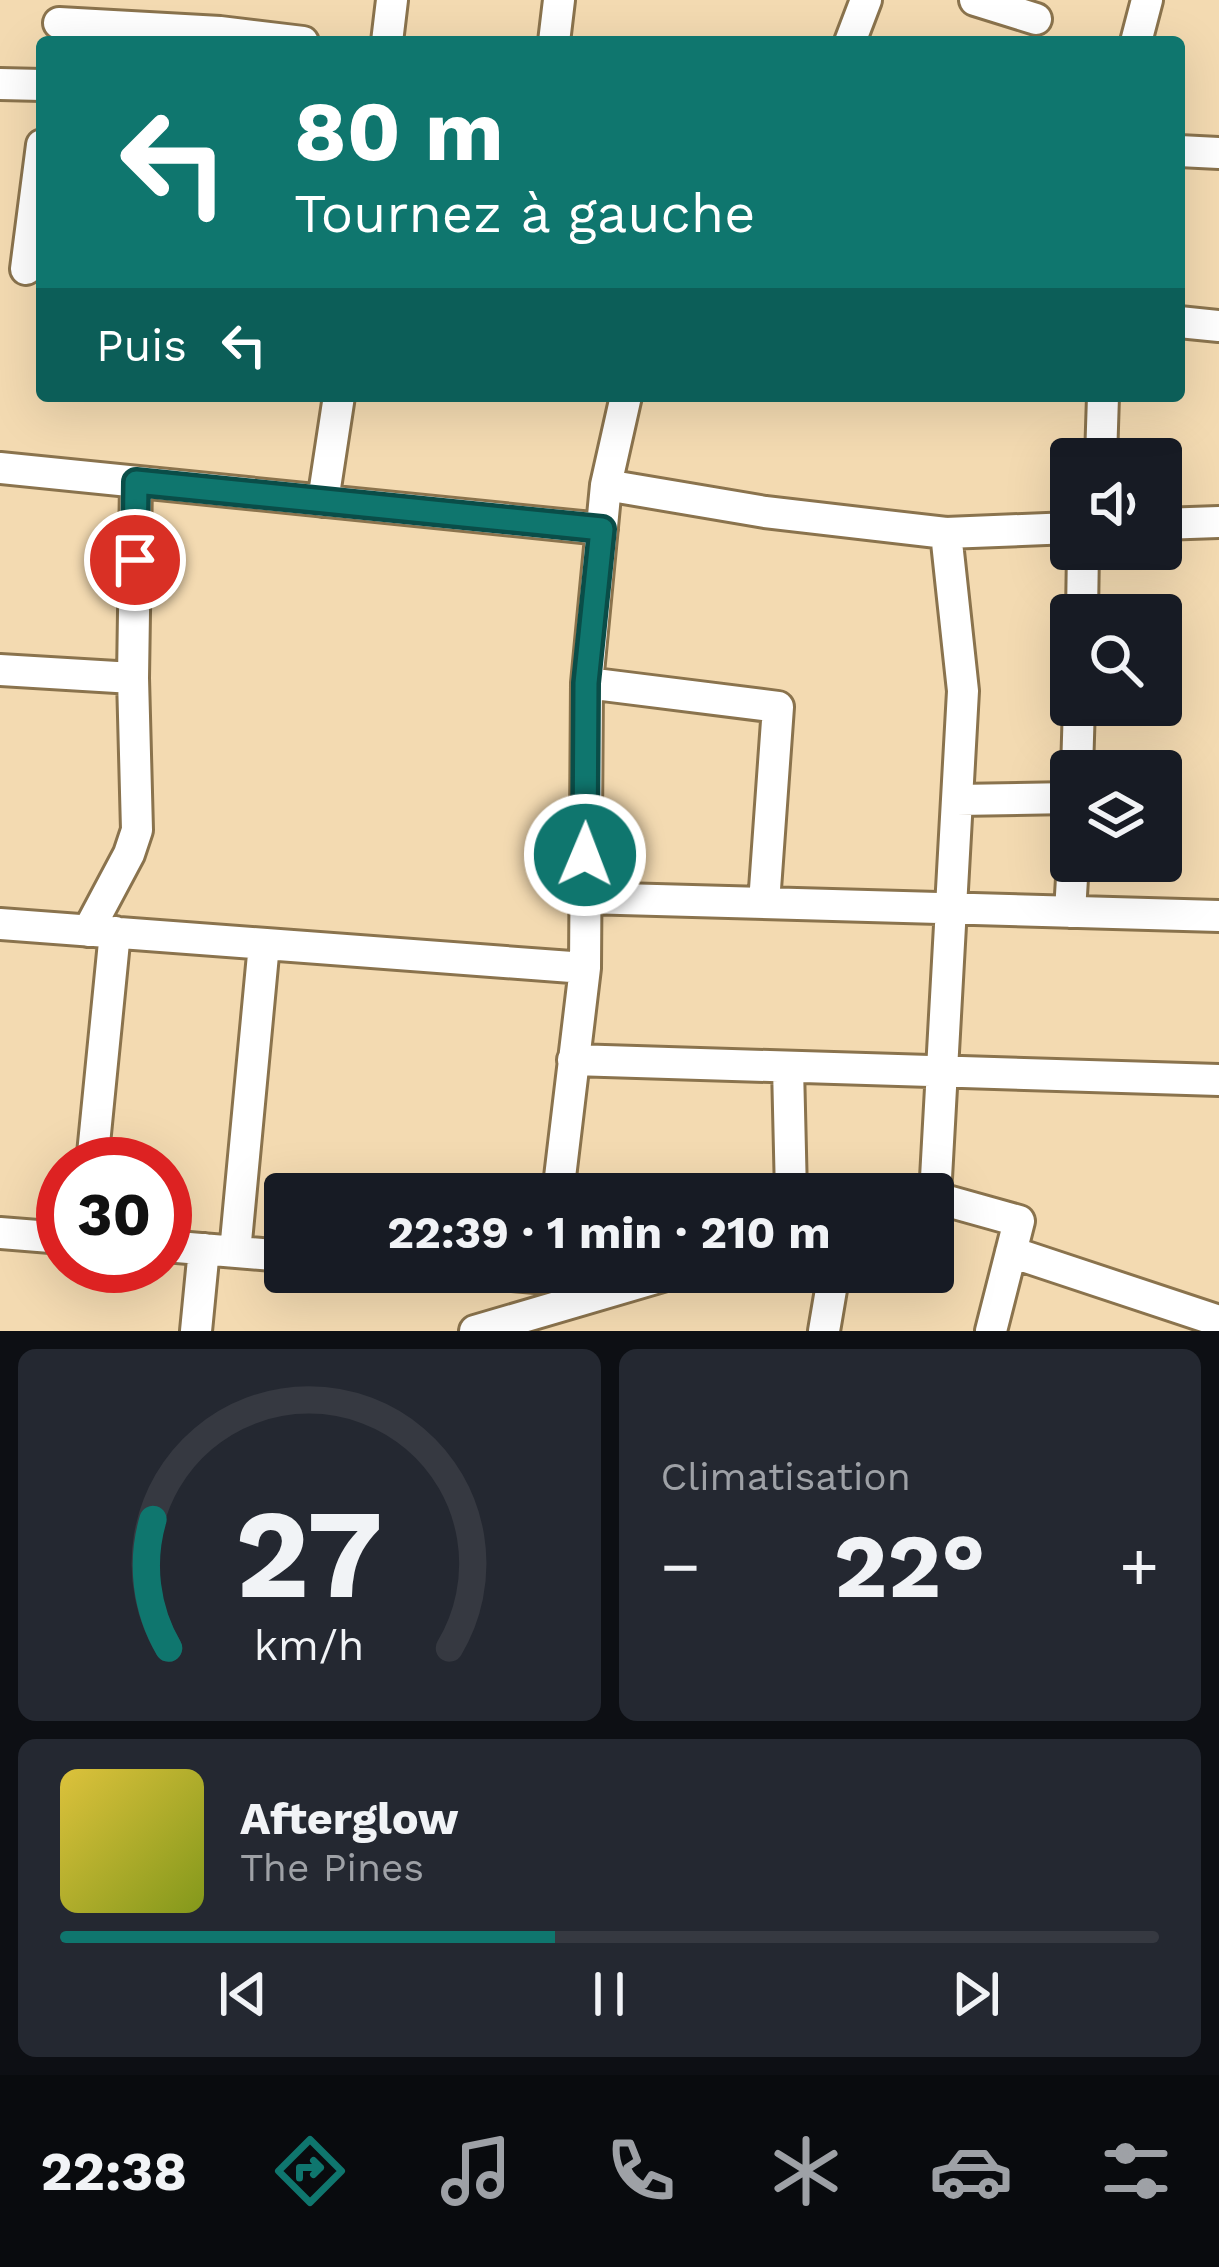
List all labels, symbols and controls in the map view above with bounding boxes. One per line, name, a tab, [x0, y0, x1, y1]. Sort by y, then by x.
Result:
text: 80 m	[294, 82, 504, 180]
icon: left	[96, 84, 252, 240]
text: Tournez à gauche	[294, 182, 755, 245]
icon: left	[211, 312, 277, 378]
text: Puis	[96, 319, 187, 372]
map controls	[1050, 438, 1182, 882]
button: sound	[1050, 438, 1182, 570]
pin	[84, 509, 186, 611]
icon: arrive	[102, 527, 168, 593]
button: search	[1050, 594, 1182, 726]
button: layers	[1050, 750, 1182, 882]
position arrow	[522, 792, 648, 918]
speed limit sign: 30	[36, 1137, 192, 1293]
text: 22:39 · 1 min · 210 m	[387, 1206, 831, 1259]
text: Climatisation	[661, 1454, 911, 1499]
text: 27	[235, 1481, 383, 1627]
text: 22°	[834, 1513, 986, 1619]
text: −	[661, 1528, 700, 1605]
text: +	[1119, 1528, 1159, 1605]
text: km/h	[254, 1620, 364, 1670]
text: Afterglow	[240, 1792, 459, 1845]
text: The Pines	[240, 1845, 424, 1890]
icon: previous	[210, 1961, 276, 2027]
icon: pause	[576, 1961, 642, 2027]
icon: next	[943, 1961, 1009, 2027]
icon: directions	[268, 2129, 352, 2213]
icon: music	[434, 2129, 518, 2213]
icon: phone	[599, 2129, 683, 2213]
icon: climate	[764, 2129, 848, 2213]
icon: car	[929, 2129, 1013, 2213]
icon: filters	[1094, 2129, 1178, 2213]
text: 22:38	[41, 2140, 187, 2203]

